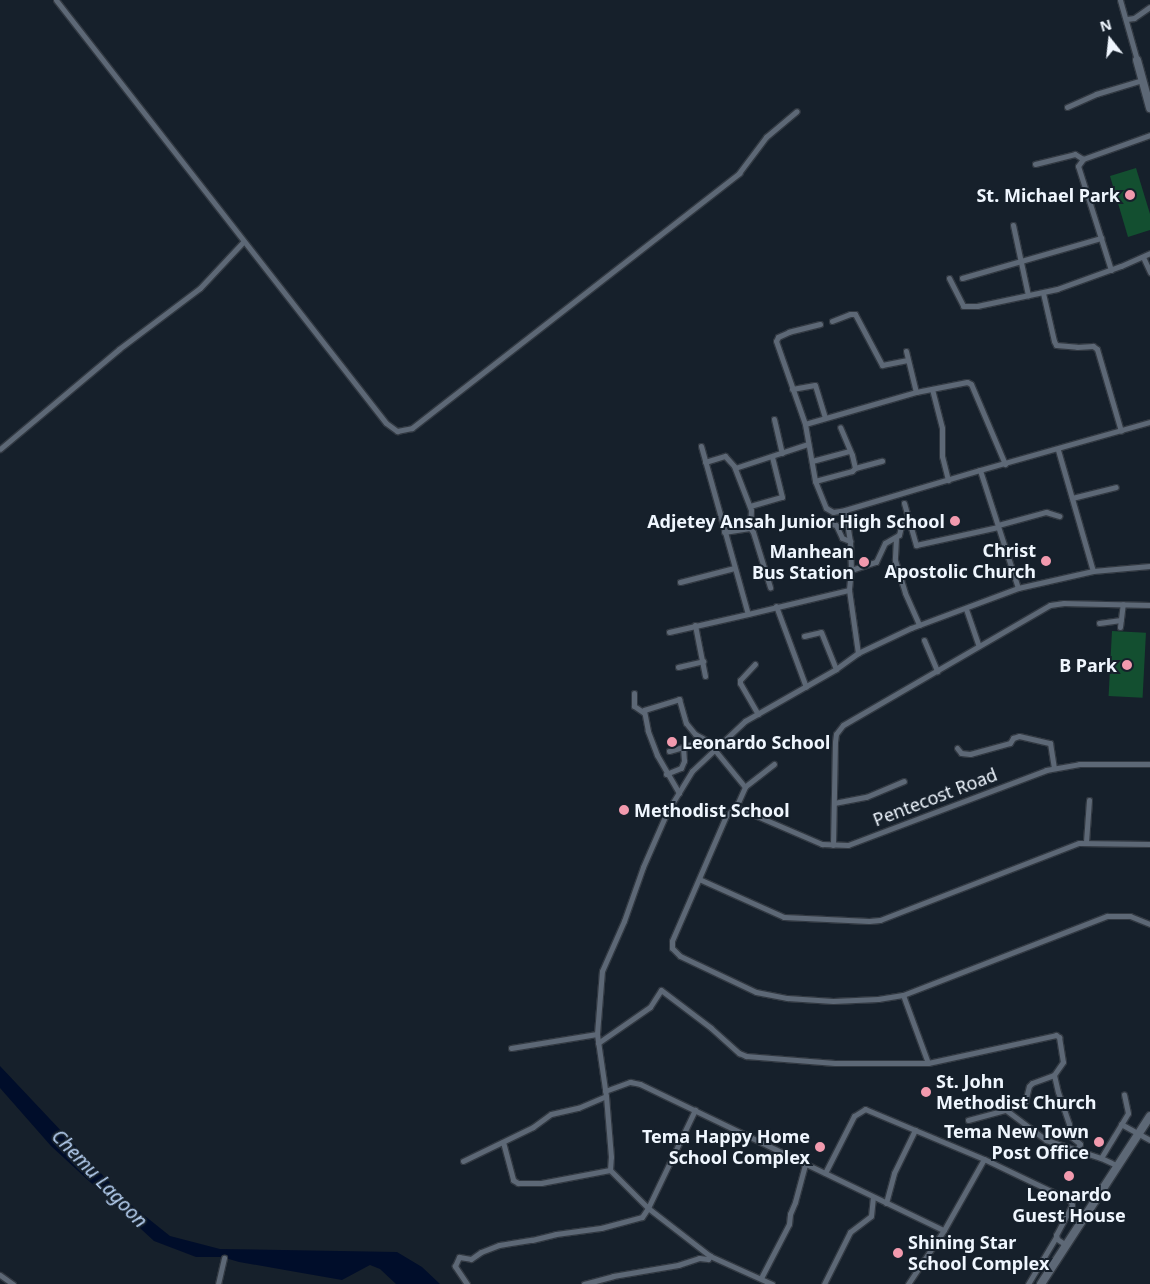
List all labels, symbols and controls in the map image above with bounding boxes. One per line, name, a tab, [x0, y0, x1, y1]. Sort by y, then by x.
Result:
text: N	[1098, 14, 1114, 36]
north arrow	[1085, 15, 1135, 65]
place label: St. Michael Park	[976, 184, 1120, 206]
marker: St. Michael Park	[1124, 189, 1136, 201]
place label: Adjetey Ansah Junior High School	[647, 510, 945, 532]
marker: Adjetey Ansah Junior High School	[949, 515, 961, 527]
place label: Christ Apostolic Church	[884, 540, 1036, 582]
place label: Manhean Bus Station	[752, 541, 854, 584]
marker: Christ Apostolic Church	[1040, 555, 1052, 567]
marker: Manhean Bus Station	[858, 556, 870, 568]
place label: B Park	[1059, 654, 1117, 676]
marker: B Park	[1121, 659, 1133, 671]
place label: Leonardo School	[682, 731, 830, 753]
marker: Leonardo School	[666, 736, 678, 748]
street label: Pentecost Road	[870, 763, 1000, 831]
place label: Methodist School	[634, 799, 790, 821]
marker: Methodist School	[618, 804, 630, 816]
place label: St. John Methodist Church	[936, 1071, 1096, 1114]
marker: St. John Methodist Church	[920, 1086, 932, 1098]
place label: Tema New Town Post Office	[944, 1121, 1089, 1164]
water label: Chemu Lagoon	[47, 1125, 151, 1233]
place label: Tema Happy Home School Complex	[642, 1126, 810, 1168]
marker: Tema New Town Post Office	[1093, 1136, 1105, 1148]
marker: Tema Happy Home School Complex	[814, 1141, 826, 1153]
marker: Leonardo Guest House	[1063, 1170, 1075, 1182]
place label: Leonardo Guest House	[1012, 1184, 1126, 1226]
place label: Shining Star School Complex	[908, 1232, 1049, 1274]
marker: Shining Star School Complex	[892, 1247, 904, 1259]

